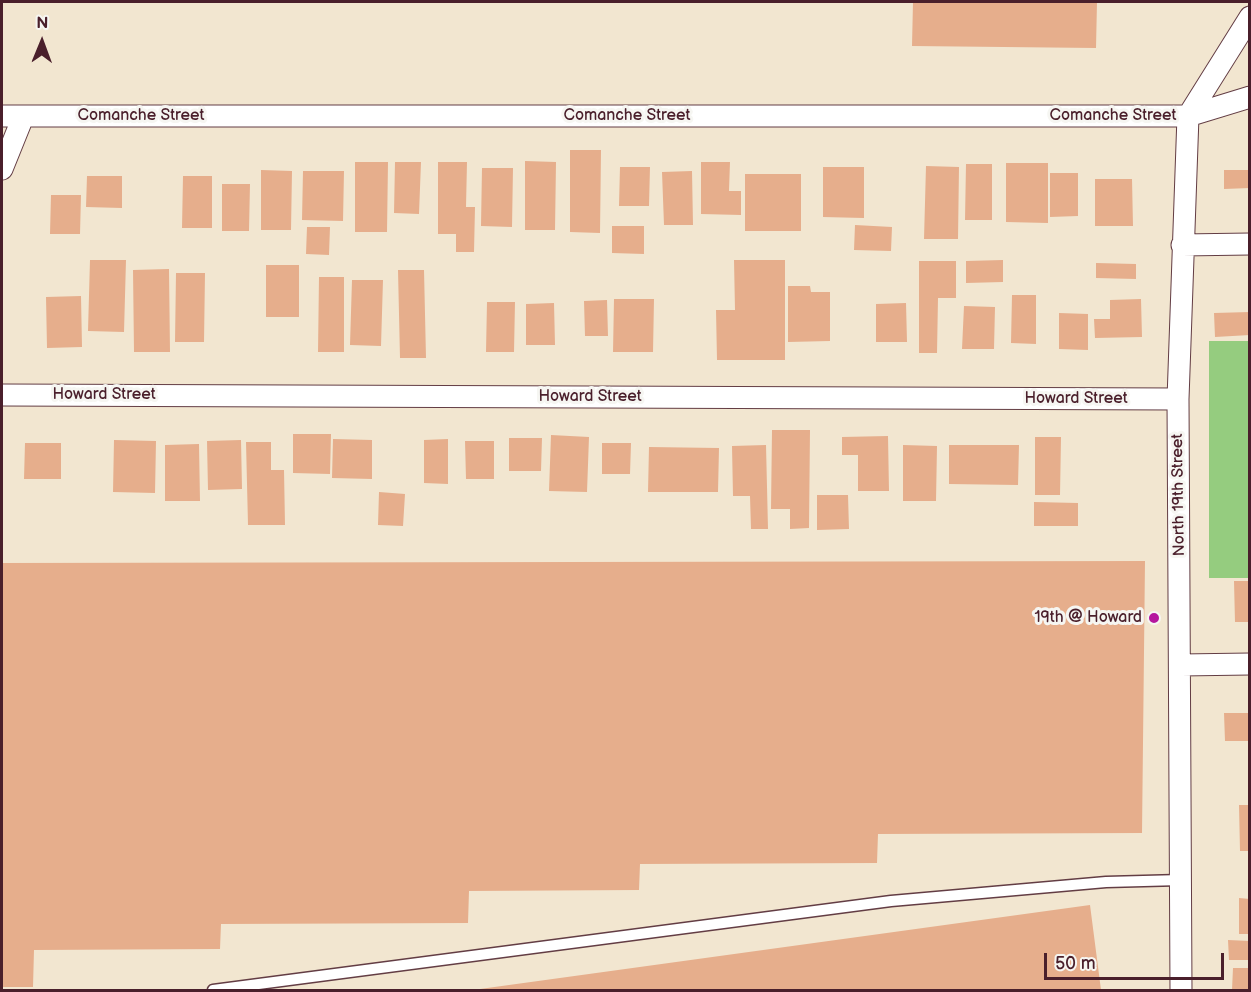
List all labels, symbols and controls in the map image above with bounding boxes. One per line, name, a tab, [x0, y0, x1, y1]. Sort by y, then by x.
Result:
north arrow	[12, 12, 72, 72]
text: N	[36, 14, 49, 33]
street label: Comanche Street	[78, 106, 204, 126]
street label: Comanche Street	[564, 106, 690, 126]
street label: Comanche Street	[1050, 106, 1176, 126]
street label: Howard Street	[52, 385, 156, 405]
street label: Howard Street	[538, 387, 642, 407]
street label: Howard Street	[1024, 389, 1128, 409]
street label: North 19th Street	[1168, 434, 1190, 556]
place label: 19th @ Howard	[1034, 608, 1142, 628]
marker: 19th @ Howard	[1147, 611, 1161, 625]
scale bar	[1047, 941, 1227, 979]
text: 50 m	[1055, 953, 1096, 974]

